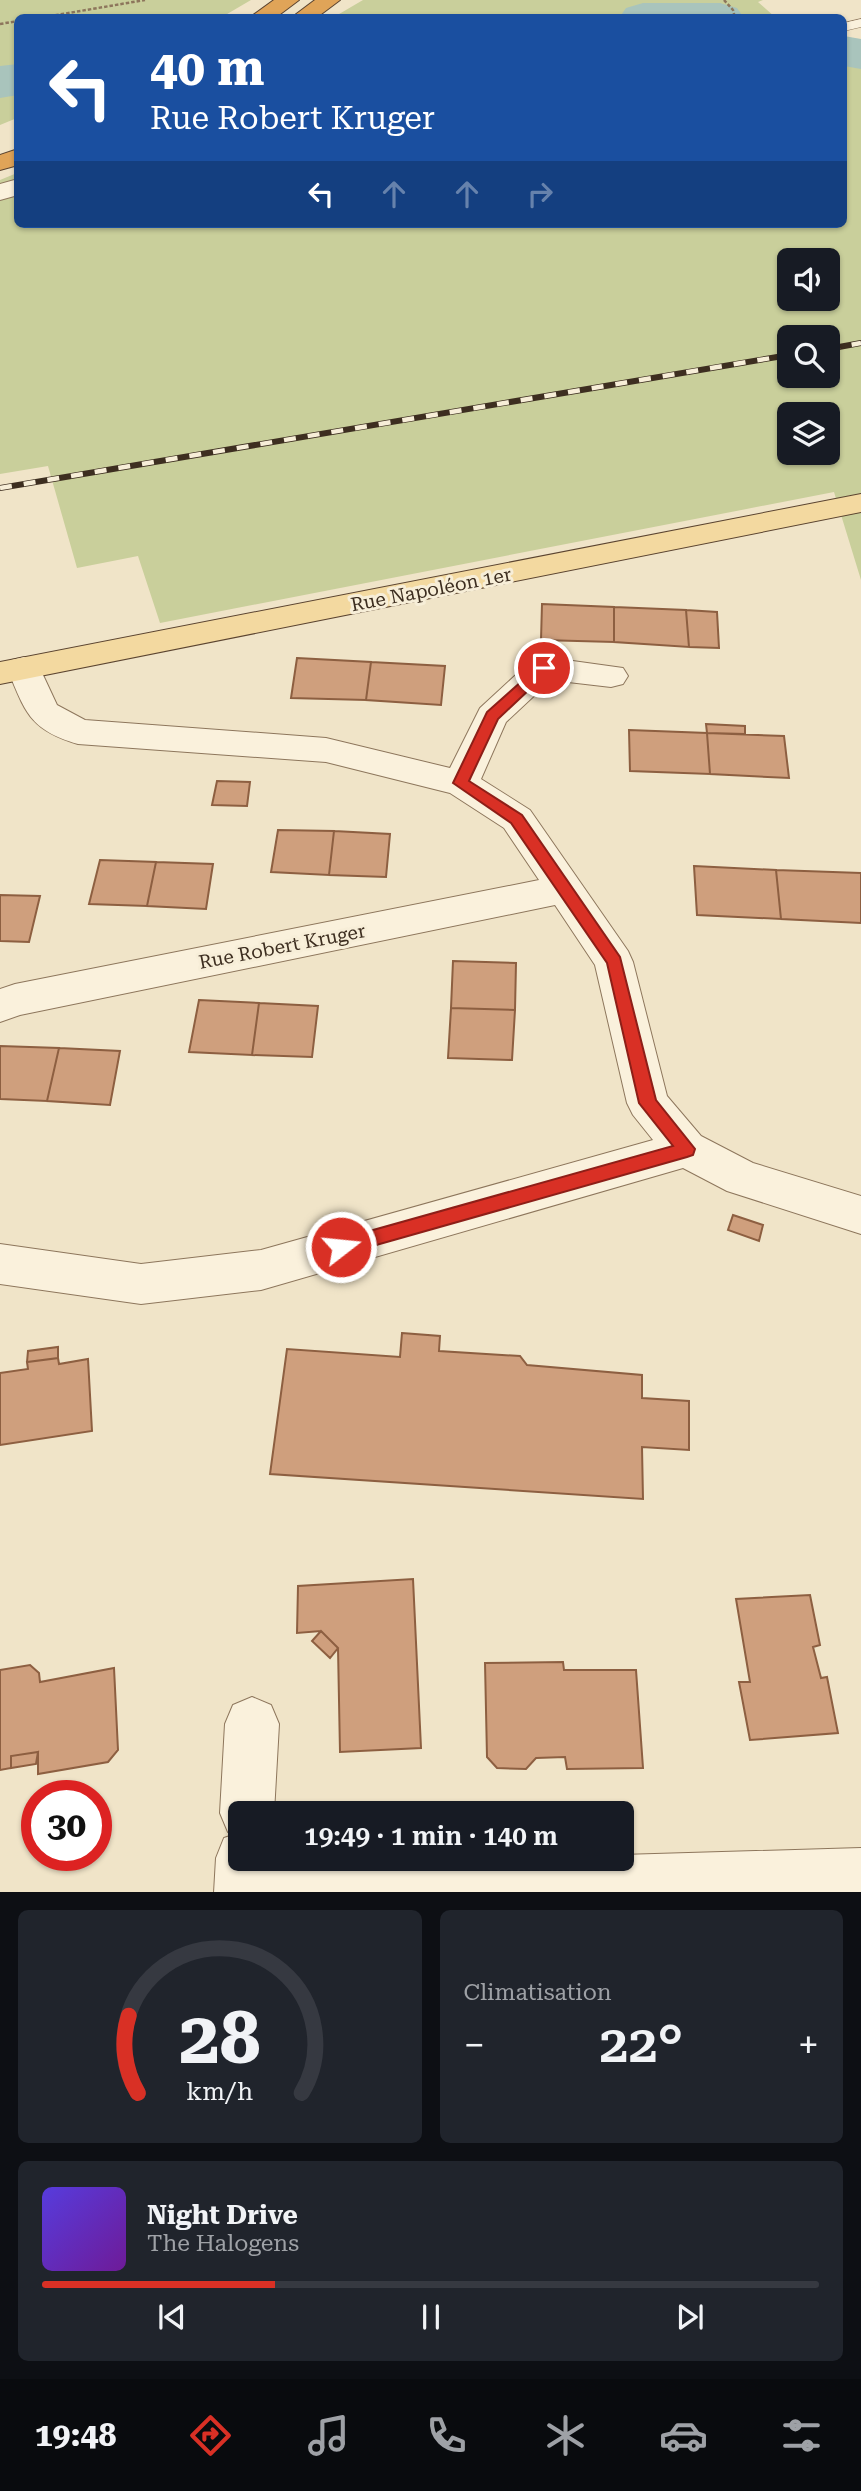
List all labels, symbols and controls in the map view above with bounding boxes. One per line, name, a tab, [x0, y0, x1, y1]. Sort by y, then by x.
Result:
text: 40 m	[150, 40, 265, 97]
icon: left	[35, 42, 126, 133]
text: Rue Robert Kruger	[150, 99, 435, 137]
icon: left	[302, 175, 340, 213]
icon: ahead	[375, 175, 413, 213]
icon: ahead	[448, 175, 486, 213]
icon: right	[521, 175, 559, 213]
map controls	[777, 248, 840, 465]
button: sound	[777, 248, 840, 311]
button: search	[777, 325, 840, 388]
button: layers	[777, 402, 840, 465]
street label: Rue Napoléon 1er	[349, 563, 514, 616]
pin	[514, 638, 574, 698]
icon: arrive	[525, 649, 563, 687]
street label: Rue Robert Kruger	[197, 919, 368, 974]
position arrow	[304, 1210, 378, 1284]
speed limit sign: 30	[21, 1780, 112, 1871]
text: 19:49 · 1 min · 140 m	[304, 1821, 558, 1851]
text: Climatisation	[464, 1979, 612, 2006]
text: 28	[179, 1996, 261, 2081]
text: 22°	[599, 2014, 683, 2075]
text: −	[464, 2023, 485, 2067]
text: +	[798, 2023, 819, 2067]
text: km/h	[186, 2076, 253, 2105]
text: Night Drive	[147, 2200, 298, 2230]
text: The Halogens	[147, 2230, 299, 2257]
icon: previous	[153, 2298, 191, 2336]
icon: pause	[412, 2298, 450, 2336]
icon: next	[671, 2298, 709, 2336]
icon: directions	[186, 2411, 235, 2460]
icon: music	[304, 2411, 353, 2460]
icon: phone	[422, 2411, 471, 2460]
icon: climate	[541, 2411, 590, 2460]
icon: car	[659, 2411, 708, 2460]
icon: filters	[777, 2411, 826, 2460]
text: 19:48	[35, 2416, 116, 2454]

